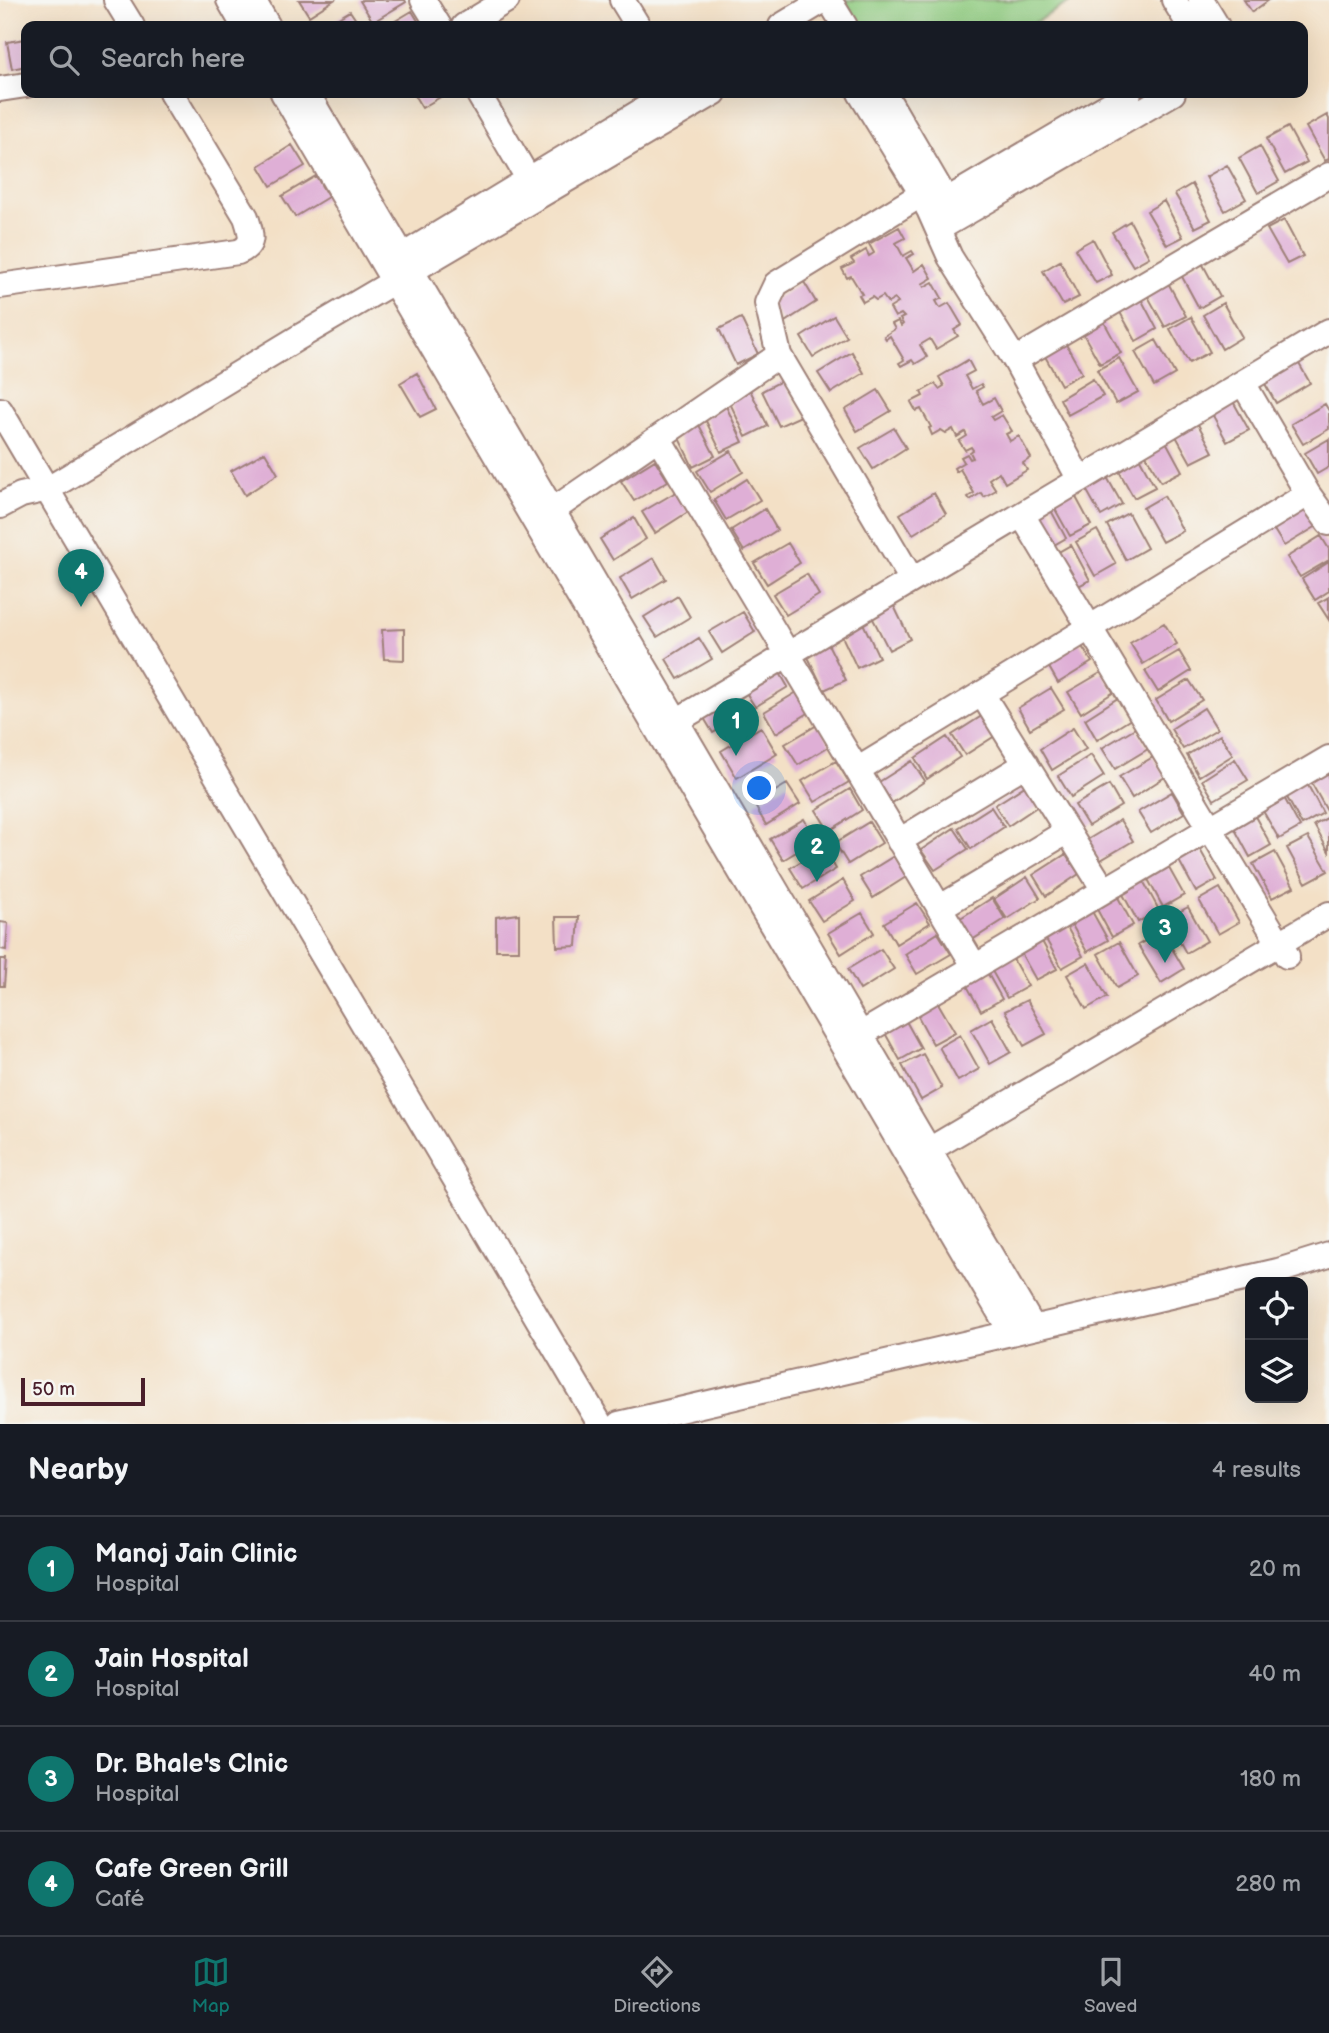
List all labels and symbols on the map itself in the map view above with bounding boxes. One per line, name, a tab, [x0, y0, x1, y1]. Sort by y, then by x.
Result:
pin: 4	[58, 549, 104, 607]
pin: 1	[713, 698, 759, 756]
your location	[742, 771, 776, 805]
pin: 2	[794, 824, 840, 882]
pin: 3	[1142, 905, 1188, 963]
scale bar	[21, 1375, 145, 1407]

